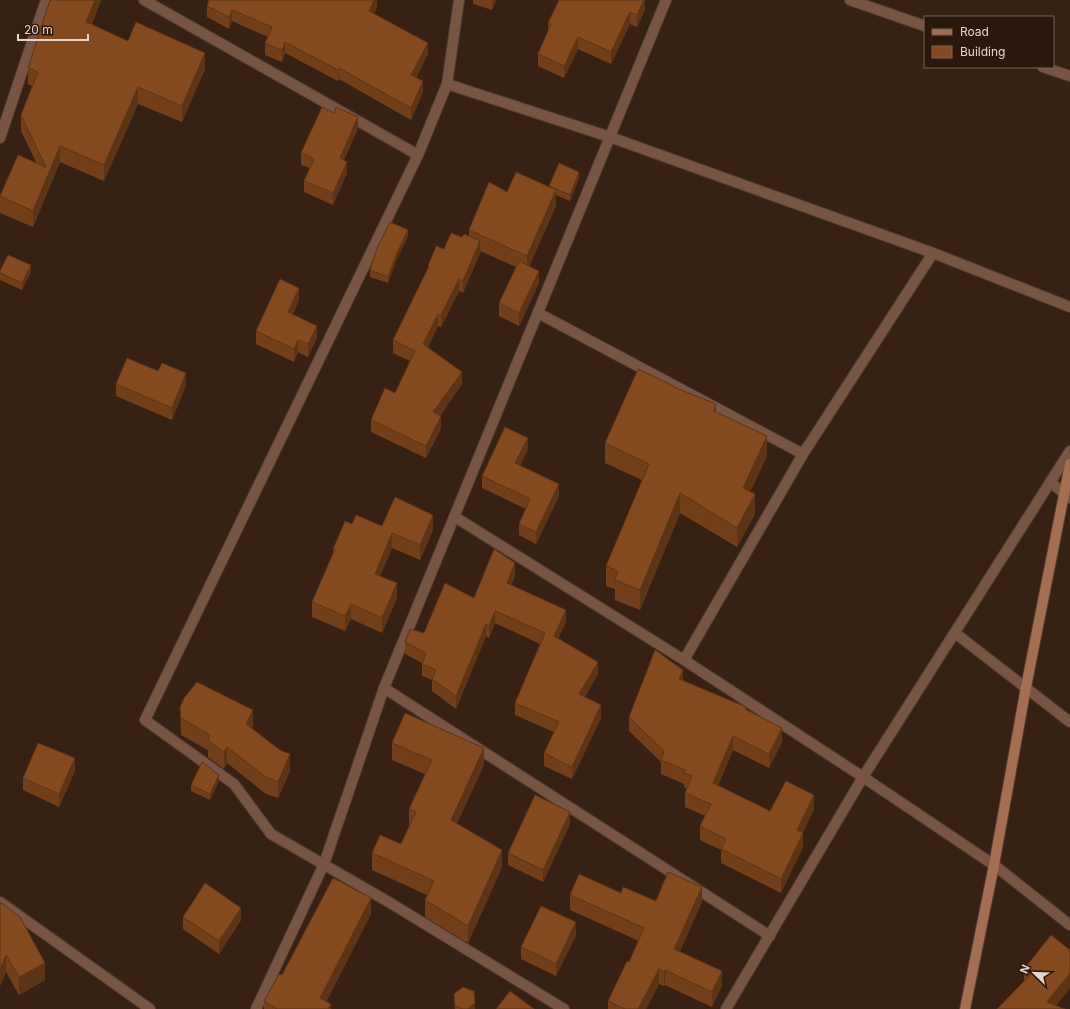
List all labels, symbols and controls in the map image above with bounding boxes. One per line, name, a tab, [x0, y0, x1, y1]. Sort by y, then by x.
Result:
scale bar	[18, 16, 88, 42]
legend	[924, 16, 1054, 68]
text: 20 m	[24, 22, 53, 37]
text: Road	[960, 24, 989, 39]
text: Building	[960, 44, 1005, 59]
north arrow	[1014, 953, 1054, 993]
text: N	[1017, 962, 1033, 976]

